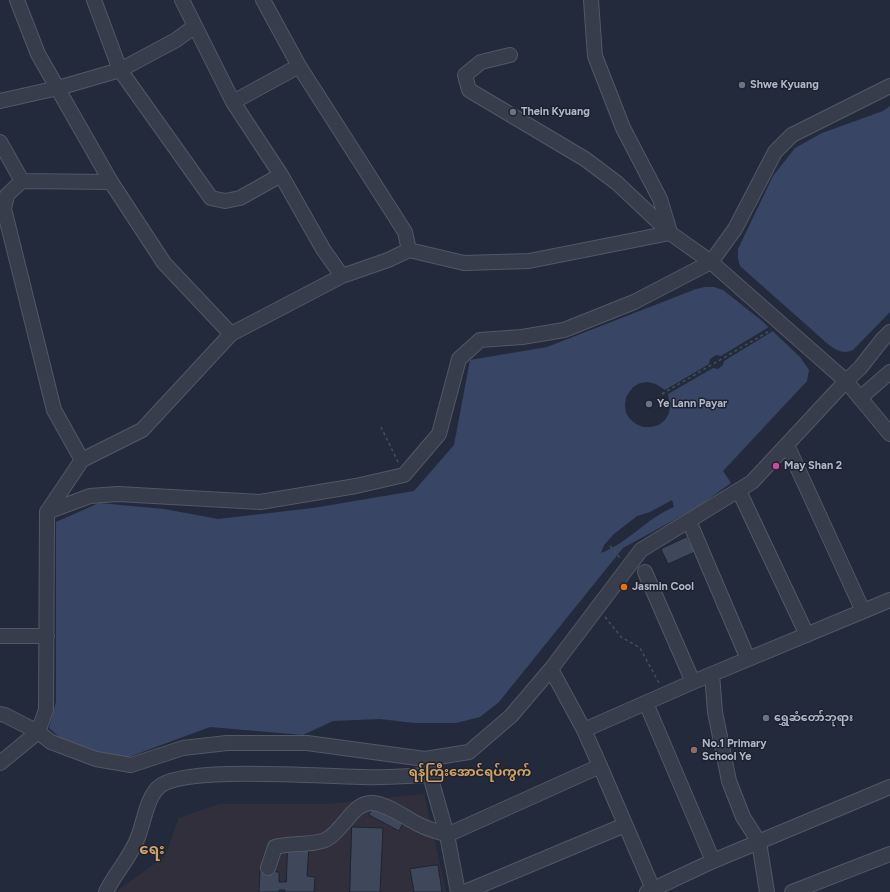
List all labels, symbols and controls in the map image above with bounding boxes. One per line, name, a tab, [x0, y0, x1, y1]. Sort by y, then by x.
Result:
place label: Shwe Kyuang	[750, 78, 819, 92]
marker: Shwe Kyuang	[737, 80, 747, 90]
place label: Thein Kyuang	[521, 105, 590, 119]
marker: Thein Kyuang	[508, 107, 518, 117]
place label: Ye Lann Payar	[657, 397, 727, 411]
marker: Ye Lann Payar	[644, 399, 654, 409]
place label: May Shan 2	[784, 459, 842, 473]
marker: May Shan 2	[771, 461, 781, 471]
place label: Jasmin Cool	[632, 580, 694, 594]
marker: Jasmin Cool	[619, 582, 629, 592]
place label: ရွှေဆံတော်ဘုရား	[774, 711, 853, 725]
marker: ရွှေဆံတော်ဘုရား	[761, 713, 771, 723]
place label: No.1 Primary School Ye	[702, 737, 767, 763]
marker: No.1 Primary School Ye	[689, 745, 699, 755]
district label: ရန်ကြီးအောင်ရပ်ကွက်	[409, 764, 531, 780]
district label: ရေး	[139, 841, 165, 859]

